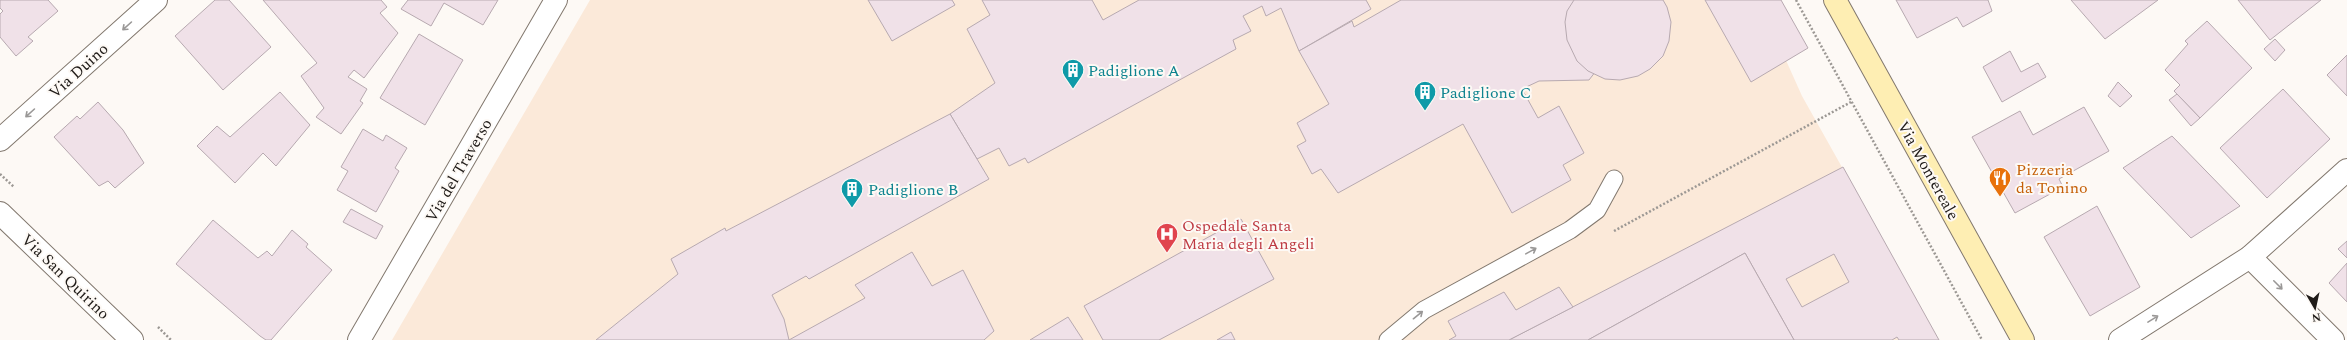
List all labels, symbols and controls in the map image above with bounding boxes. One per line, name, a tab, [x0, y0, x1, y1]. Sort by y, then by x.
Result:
one-way arrow	[122, 21, 132, 30]
street label: Via Duino	[44, 37, 114, 104]
building icon: Padiglione A	[1060, 57, 1086, 90]
place label: Padiglione A	[1088, 59, 1180, 83]
building icon: Padiglione C	[1412, 79, 1438, 112]
place label: Padiglione C	[1440, 81, 1531, 105]
one-way arrow	[25, 108, 35, 118]
street label: Via del Traverso	[419, 114, 498, 227]
street label: Via Montereale	[1891, 117, 1965, 224]
place label: Pizzeria da Tonino	[2016, 158, 2088, 200]
restaurant icon: Pizzeria da Tonino	[1987, 165, 2013, 198]
building icon: Padiglione B	[839, 176, 865, 209]
place label: Padiglione B	[868, 178, 958, 202]
place label: Ospedale Santa Maria degli Angeli	[1182, 214, 1315, 256]
hospital icon: Ospedale Santa Maria degli Angeli	[1154, 221, 1180, 254]
street label: Via San Quirino	[16, 228, 115, 325]
one-way arrow	[1525, 247, 1537, 255]
one-way arrow	[2273, 280, 2283, 290]
north arrow	[2295, 288, 2335, 328]
text: N	[2311, 308, 2322, 326]
one-way arrow	[1413, 311, 1424, 320]
one-way arrow	[2147, 315, 2158, 323]

